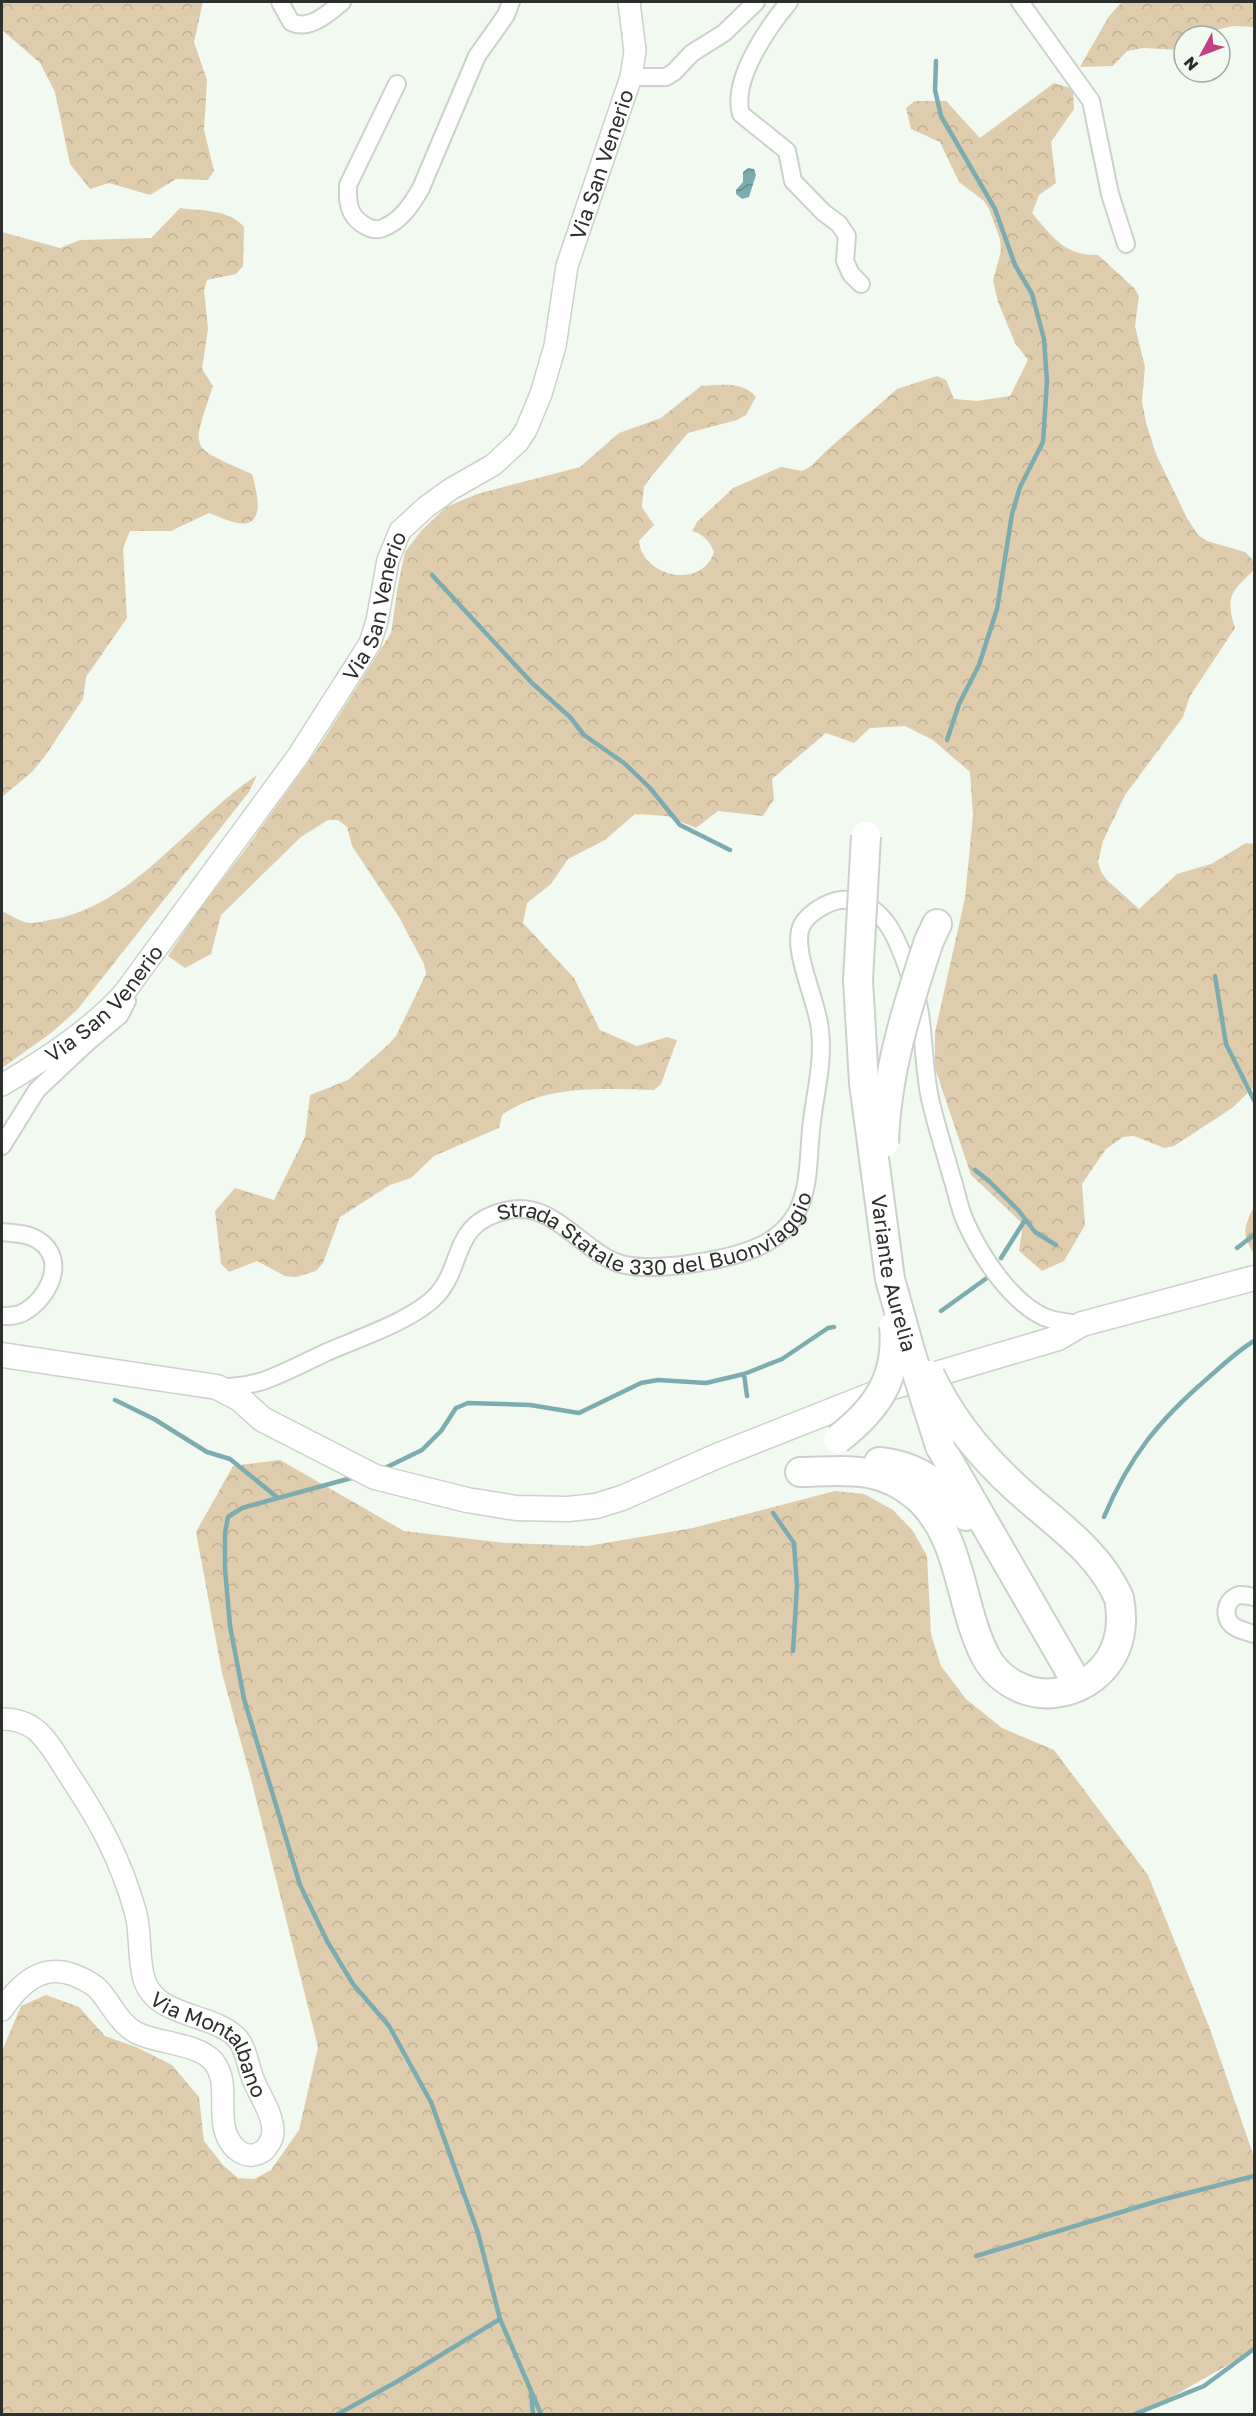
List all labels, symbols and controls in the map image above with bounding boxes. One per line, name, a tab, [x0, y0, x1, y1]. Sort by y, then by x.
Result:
north arrow	[1172, 24, 1232, 84]
text: N	[1179, 53, 1202, 75]
street label: Via San Venerio	[564, 86, 639, 243]
street label: Via San Venerio	[337, 527, 411, 685]
street label: Via San Venerio	[40, 939, 168, 1067]
street label: Strada Statale 330 del Buonviaggio	[470, 1170, 824, 1232]
text: Strada Statale 330 del Buonviaggio	[494, 1188, 817, 1280]
street label: Variante Aurelia	[866, 1193, 923, 1355]
street label: Via Montalbano	[145, 1986, 273, 2102]

